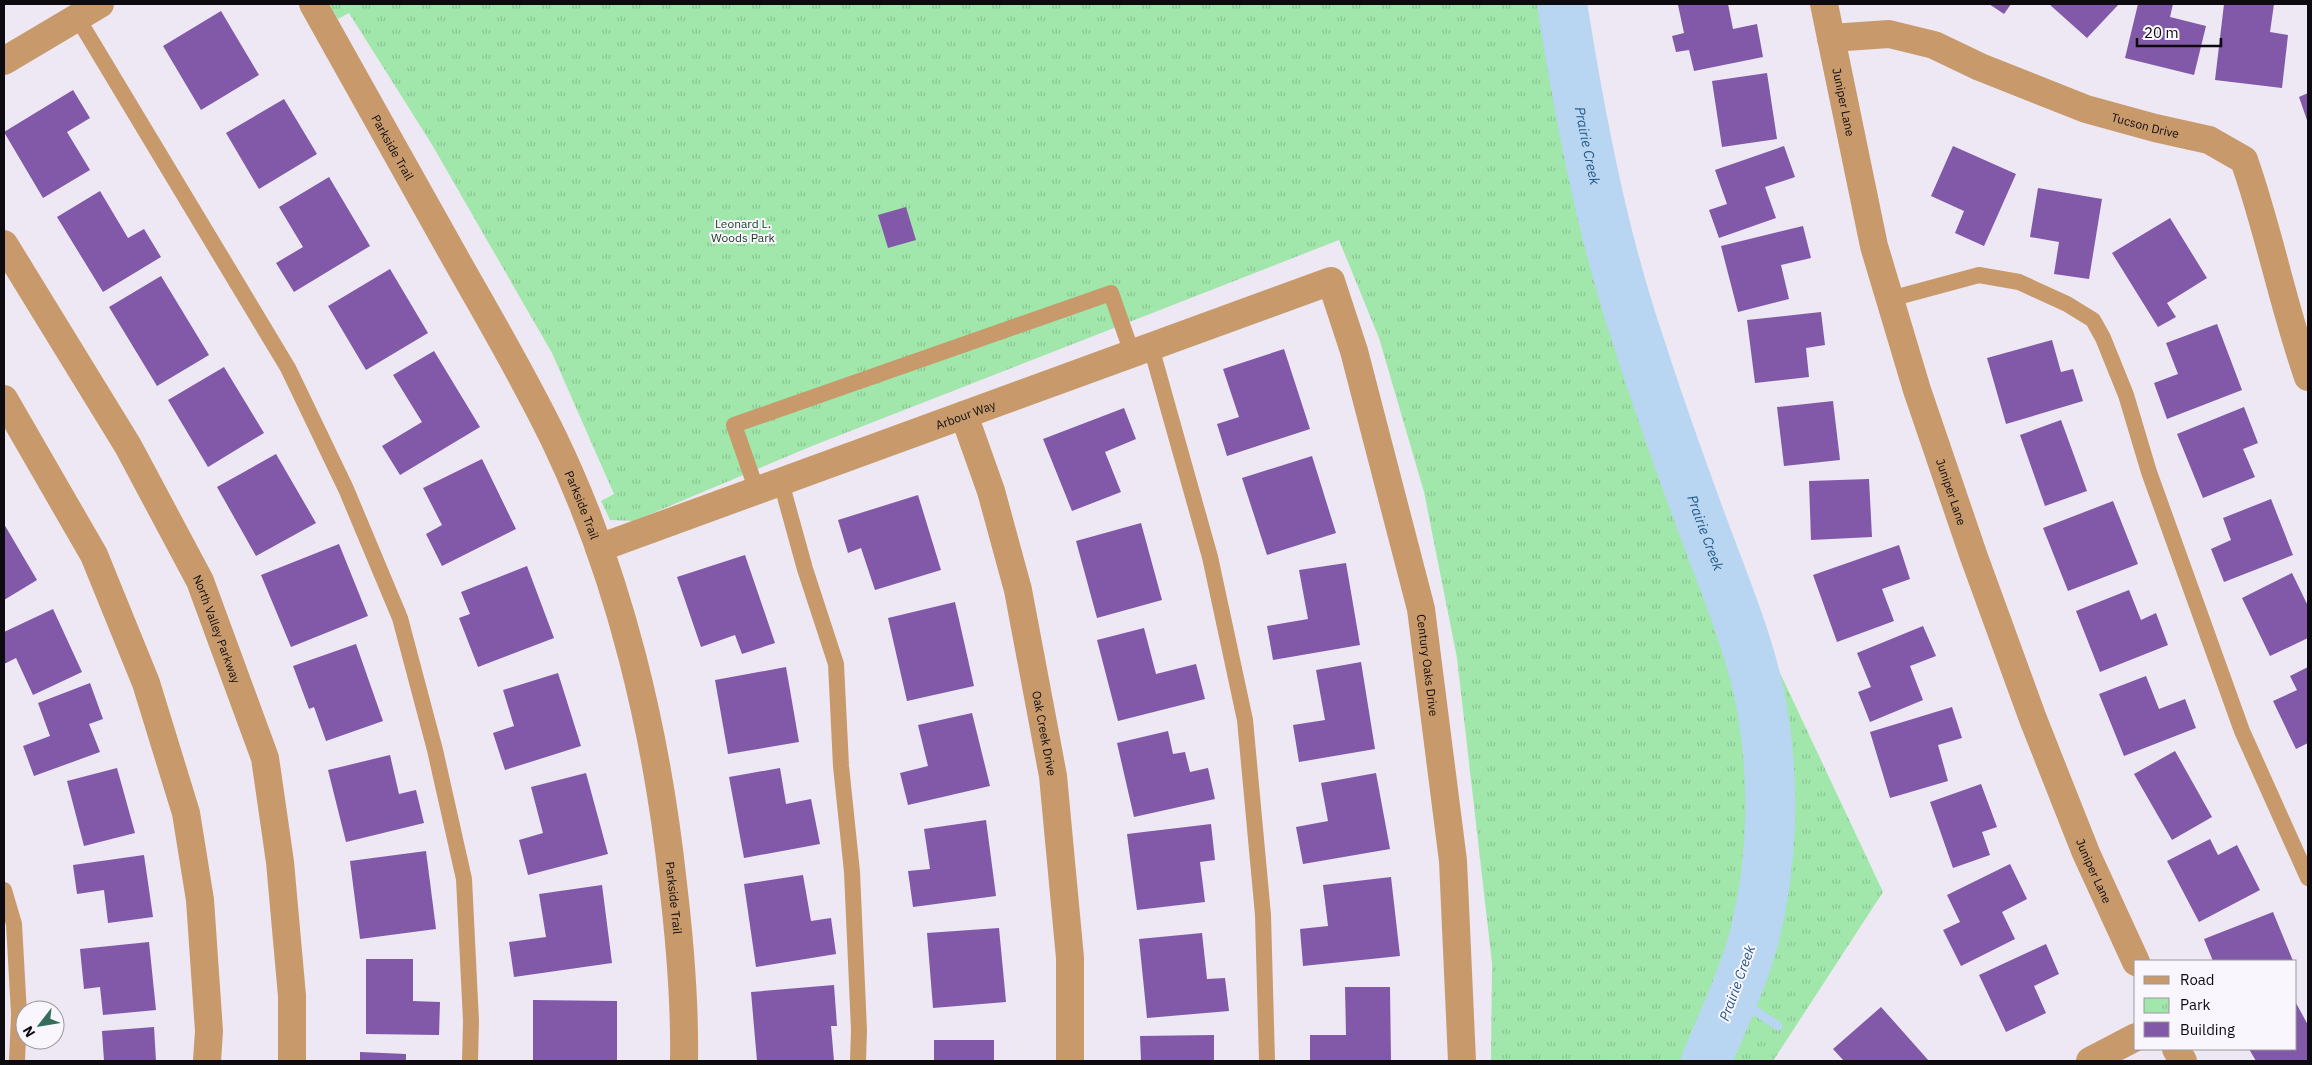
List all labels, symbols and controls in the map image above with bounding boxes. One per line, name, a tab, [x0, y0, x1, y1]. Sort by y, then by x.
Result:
scale bar	[2137, 15, 2221, 47]
text: 20 m	[2144, 23, 2179, 42]
street label: Juniper Lane	[1830, 66, 1859, 138]
water label: Prairie Creek	[1571, 105, 1604, 187]
street label: Tucson Drive	[2110, 109, 2181, 141]
street label: Parkside Trail	[369, 112, 418, 183]
park label: Leonard L. Woods Park	[711, 216, 776, 245]
street label: Arbour Way	[933, 397, 997, 432]
street label: Juniper Lane	[1933, 457, 1970, 528]
street label: Parkside Trail	[562, 468, 603, 541]
water label: Prairie Creek	[1683, 492, 1728, 574]
street label: North Valley Parkway	[190, 572, 244, 685]
street label: Century Oaks Drive	[1414, 613, 1442, 718]
street label: Oak Creek Drive	[1030, 689, 1060, 777]
street label: Juniper Lane	[2073, 836, 2116, 906]
street label: Parkside Trail	[663, 861, 686, 935]
water label: Prairie Creek	[1715, 942, 1759, 1023]
legend	[2134, 960, 2297, 1050]
text: Road	[2180, 970, 2215, 989]
text: Park	[2180, 995, 2210, 1014]
north arrow	[15, 1000, 65, 1050]
text: Building	[2180, 1020, 2235, 1039]
text: N	[19, 1023, 39, 1041]

